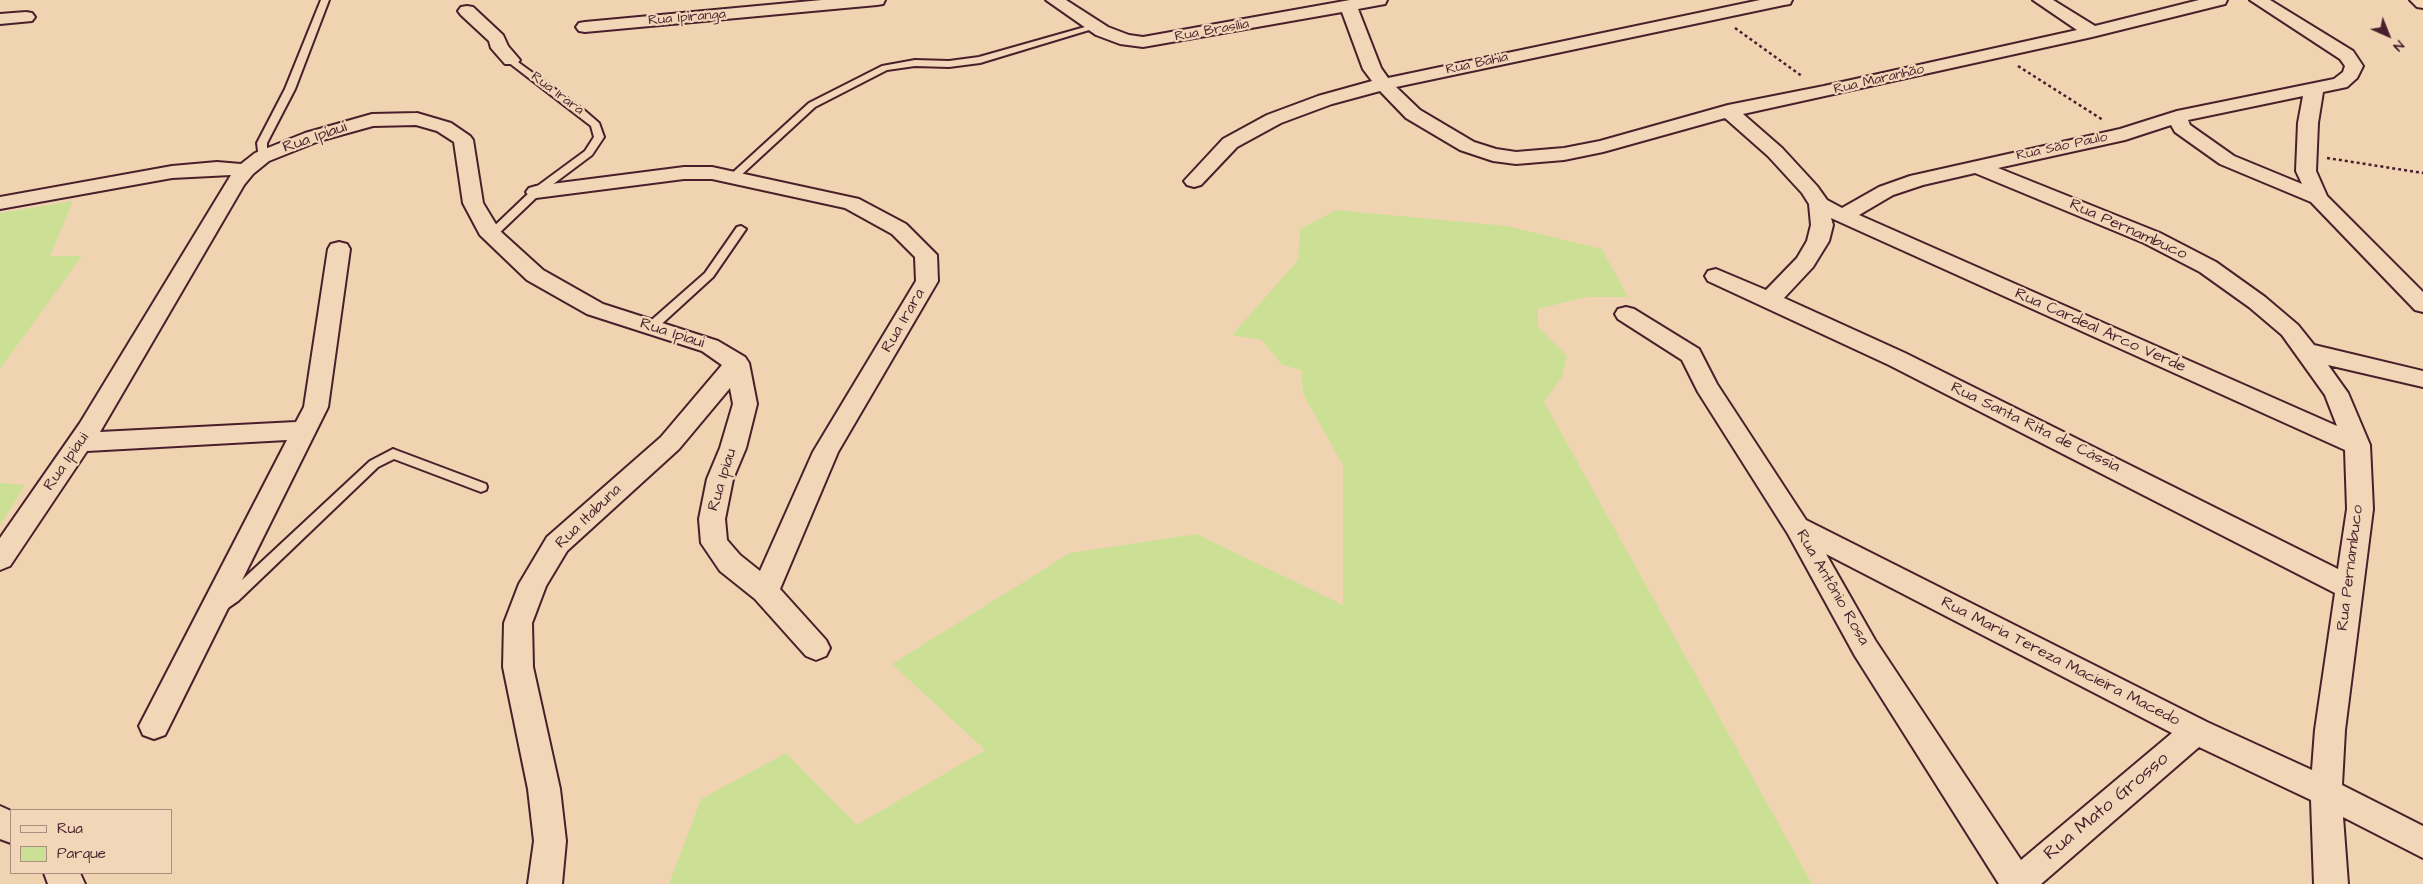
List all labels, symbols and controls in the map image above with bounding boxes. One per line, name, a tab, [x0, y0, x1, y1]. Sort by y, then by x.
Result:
street label: Rua Ipiranga	[647, 6, 727, 30]
north arrow	[2363, 10, 2413, 60]
street label: Rua Brasília	[1174, 16, 1250, 46]
text: N	[2388, 36, 2409, 56]
street label: Rua Bahia	[1444, 49, 1510, 79]
street label: Rua Maranhão	[1832, 61, 1926, 99]
street label: Rua Irara	[527, 69, 587, 119]
street label: Rua Ipiaui	[280, 118, 350, 158]
street label: Rua São Paulo	[2015, 129, 2109, 165]
street label: Rua Pernambuco	[2066, 195, 2190, 265]
street label: Rua Cardeal Arco Verde	[2011, 285, 2189, 377]
street label: Rua Irara	[878, 286, 930, 356]
street label: Rua Ipiaui	[637, 315, 707, 353]
street label: Rua Santa Rita de Cássia	[1947, 379, 2123, 477]
street label: Rua Ipiaui	[40, 429, 94, 495]
street label: Rua Ipiau	[704, 447, 742, 513]
street label: Rua Itabuna	[552, 481, 626, 553]
street label: Rua Pernambuco	[2334, 504, 2368, 632]
street label: Rua Antônio Rosa	[1791, 527, 1873, 649]
street label: Rua Maria Tereza Macieira Macedo	[1937, 593, 2183, 731]
street label: Rua Mato Grosso	[2040, 748, 2174, 866]
legend	[10, 809, 172, 874]
text: Rua	[57, 818, 83, 839]
text: Parque	[57, 843, 106, 864]

